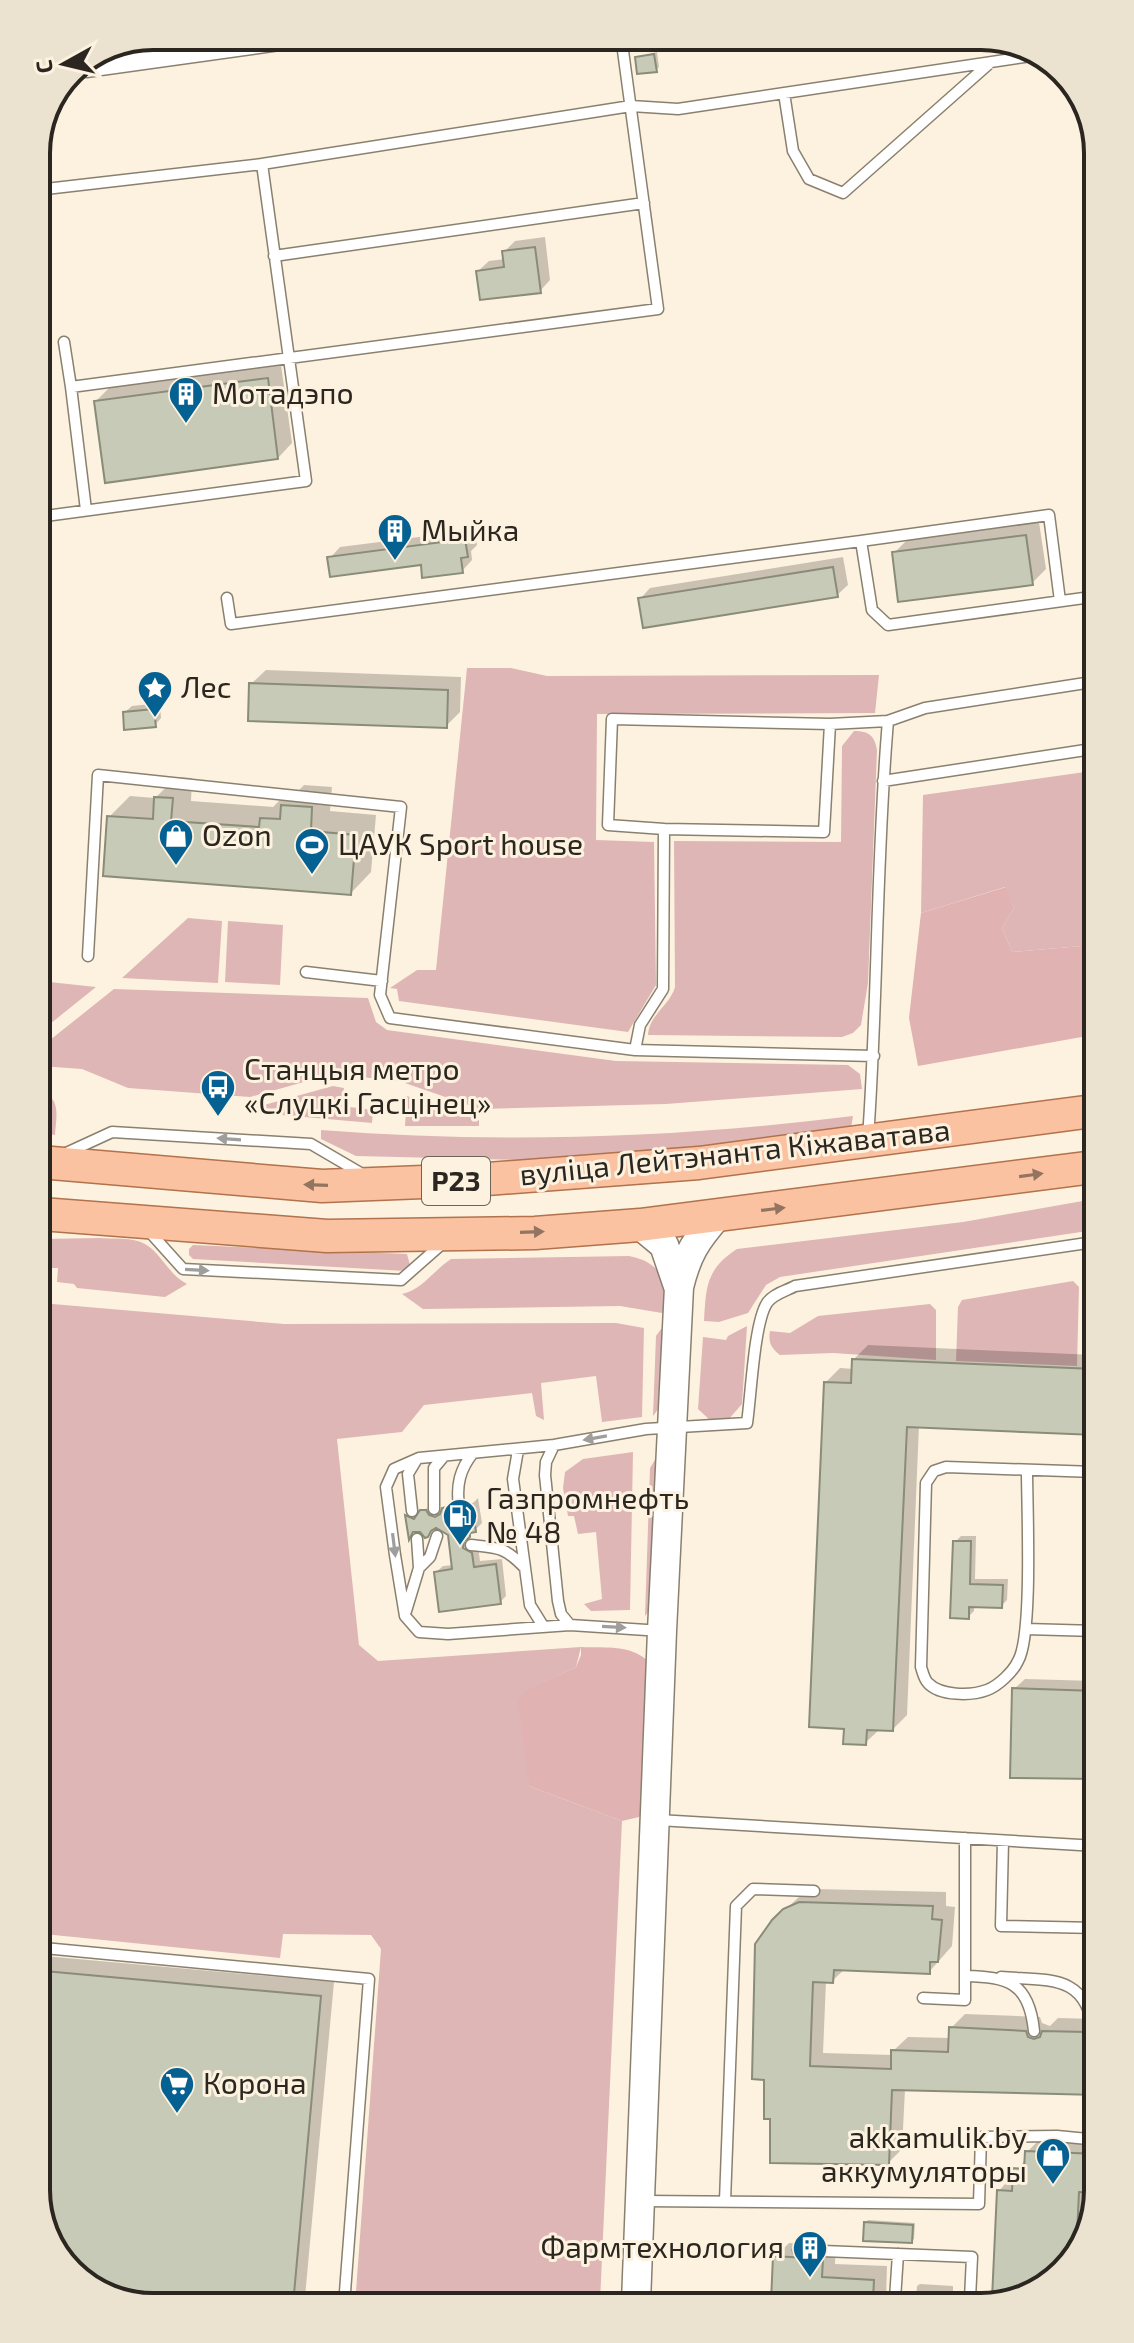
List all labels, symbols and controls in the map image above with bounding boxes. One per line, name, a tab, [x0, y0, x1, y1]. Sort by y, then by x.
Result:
north arrow	[24, 24, 104, 104]
text: С	[29, 59, 57, 75]
place label: Мотадэпо	[212, 374, 354, 410]
building icon: Мотадэпо	[167, 375, 205, 425]
place label: Мыйка	[421, 511, 519, 547]
building icon: Мыйка	[376, 512, 414, 562]
place label: Лес	[181, 668, 232, 704]
place icon: Лес	[136, 669, 174, 719]
place label: Ozon	[202, 816, 272, 852]
shop icon: Ozon	[157, 817, 195, 867]
place label: ЦАУК Sport house	[338, 825, 583, 861]
sports icon: ЦАУК Sport house	[293, 826, 331, 876]
place label: Станцыя метро «Слуцкі Гасцінец»	[244, 1050, 491, 1121]
bus stop icon: Станцыя метро «Слуцкі Гасцінец»	[199, 1068, 237, 1118]
street label: вуліца Лейтэнанта Кіжаватава	[518, 1110, 952, 1193]
one-way arrow	[216, 1132, 241, 1145]
road number: Р23	[422, 1157, 490, 1205]
one-way arrow	[1018, 1169, 1043, 1182]
one-way arrow	[303, 1179, 328, 1192]
one-way arrow	[761, 1202, 786, 1215]
one-way arrow	[520, 1226, 545, 1239]
one-way arrow	[185, 1264, 210, 1277]
one-way arrow	[582, 1433, 607, 1445]
place label: Газпромнефть № 48	[486, 1479, 689, 1549]
fuel station icon: Газпромнефть № 48	[441, 1497, 479, 1547]
one-way arrow	[388, 1533, 401, 1558]
one-way arrow	[602, 1621, 627, 1634]
place label: Корона	[203, 2064, 307, 2100]
supermarket icon: Корона	[158, 2065, 196, 2115]
place label: akkamulik.by аккумуляторы	[821, 2118, 1027, 2189]
shop icon: akkamulik.by аккумуляторы	[1034, 2136, 1072, 2186]
place label: Фармтехнология	[541, 2228, 784, 2264]
building icon: Фармтехнология	[791, 2229, 829, 2279]

